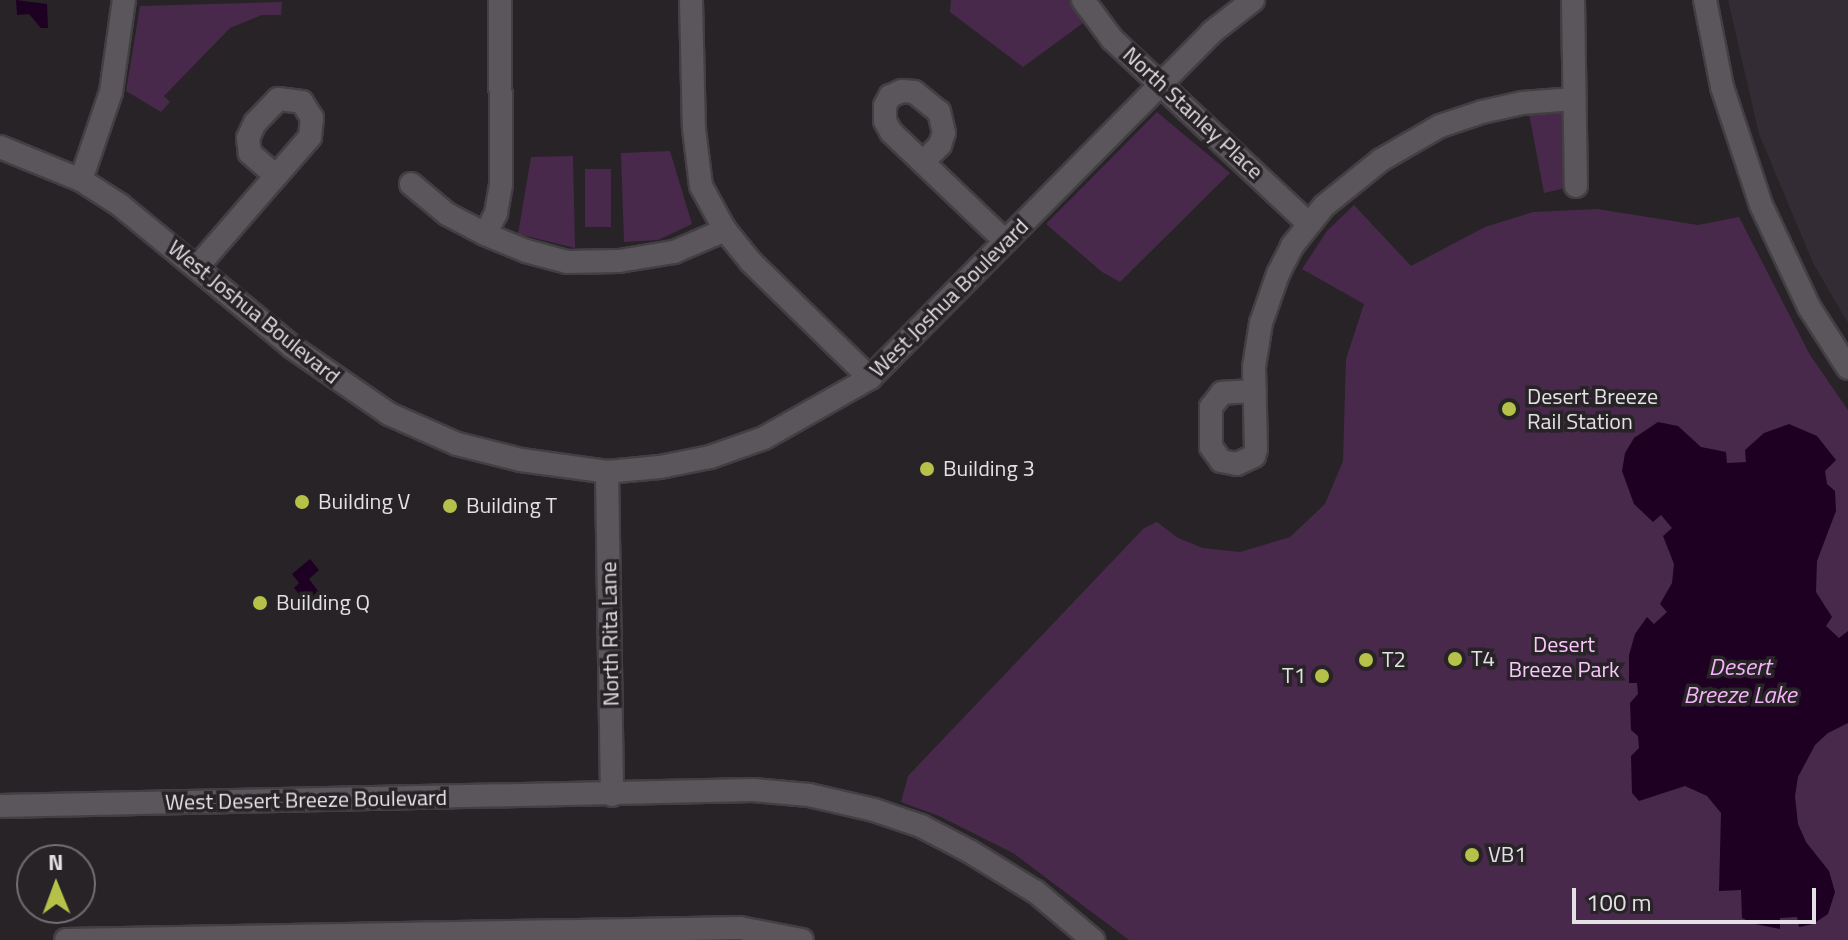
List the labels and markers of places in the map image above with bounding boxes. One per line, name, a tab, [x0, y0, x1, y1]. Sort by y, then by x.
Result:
place label: Desert Breeze Rail Station	[1527, 383, 1658, 434]
marker: Desert Breeze Rail Station	[1498, 398, 1520, 420]
place label: Building 3	[943, 456, 1035, 482]
marker: Building 3	[918, 460, 936, 478]
place label: Building V	[318, 489, 410, 515]
marker: Building V	[293, 493, 311, 511]
place label: Building T	[466, 493, 557, 519]
marker: Building T	[441, 497, 459, 515]
place label: Building Q	[276, 590, 370, 616]
marker: Building Q	[251, 594, 269, 612]
place label: T4	[1471, 646, 1495, 672]
place label: T2	[1382, 647, 1406, 673]
marker: T4	[1446, 650, 1464, 668]
marker: T2	[1357, 651, 1375, 669]
place label: T1	[1282, 663, 1306, 689]
marker: T1	[1313, 667, 1331, 685]
place label: VB1	[1488, 842, 1527, 868]
marker: VB1	[1463, 846, 1481, 864]

